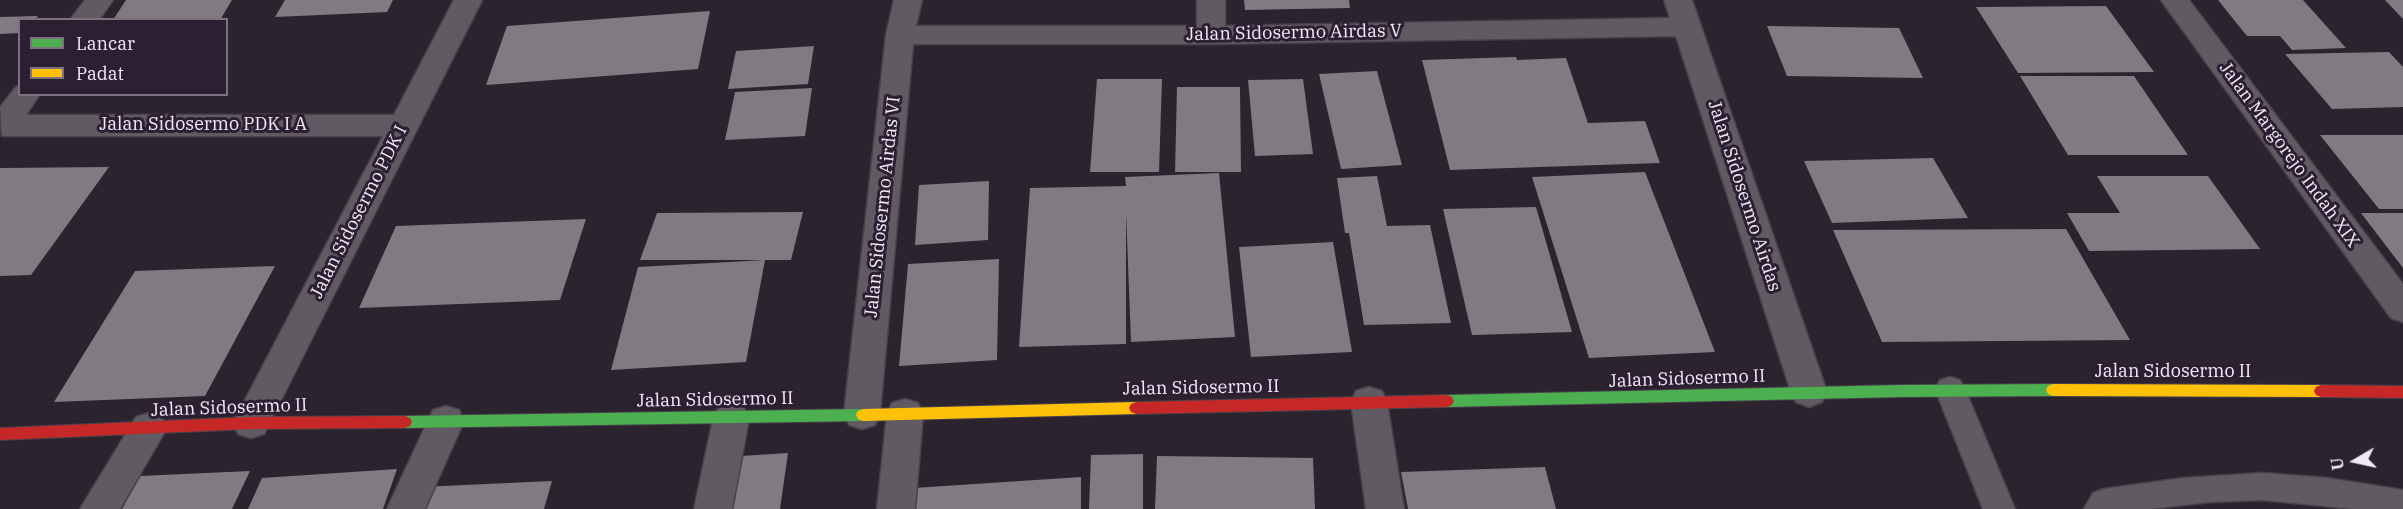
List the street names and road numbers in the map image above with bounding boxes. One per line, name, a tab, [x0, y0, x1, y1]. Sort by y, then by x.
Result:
street label: Jalan Sidosermo Airdas V	[1186, 20, 1402, 46]
street label: Jalan Margorejo Indah XIX	[2214, 58, 2364, 252]
street label: Jalan Sidosermo Airdas VI	[861, 95, 905, 319]
street label: Jalan Sidosermo Airdas	[1703, 98, 1785, 294]
street label: Jalan Sidosermo PDK I A	[99, 114, 307, 136]
street label: Jalan Sidosermo PDK I	[306, 122, 412, 302]
street label: Jalan Sidosermo II	[2095, 361, 2251, 383]
street label: Jalan Sidosermo II	[1608, 365, 1766, 393]
street label: Jalan Sidosermo II	[1123, 376, 1279, 400]
street label: Jalan Sidosermo II	[637, 388, 793, 412]
street label: Jalan Sidosermo II	[150, 394, 308, 422]

